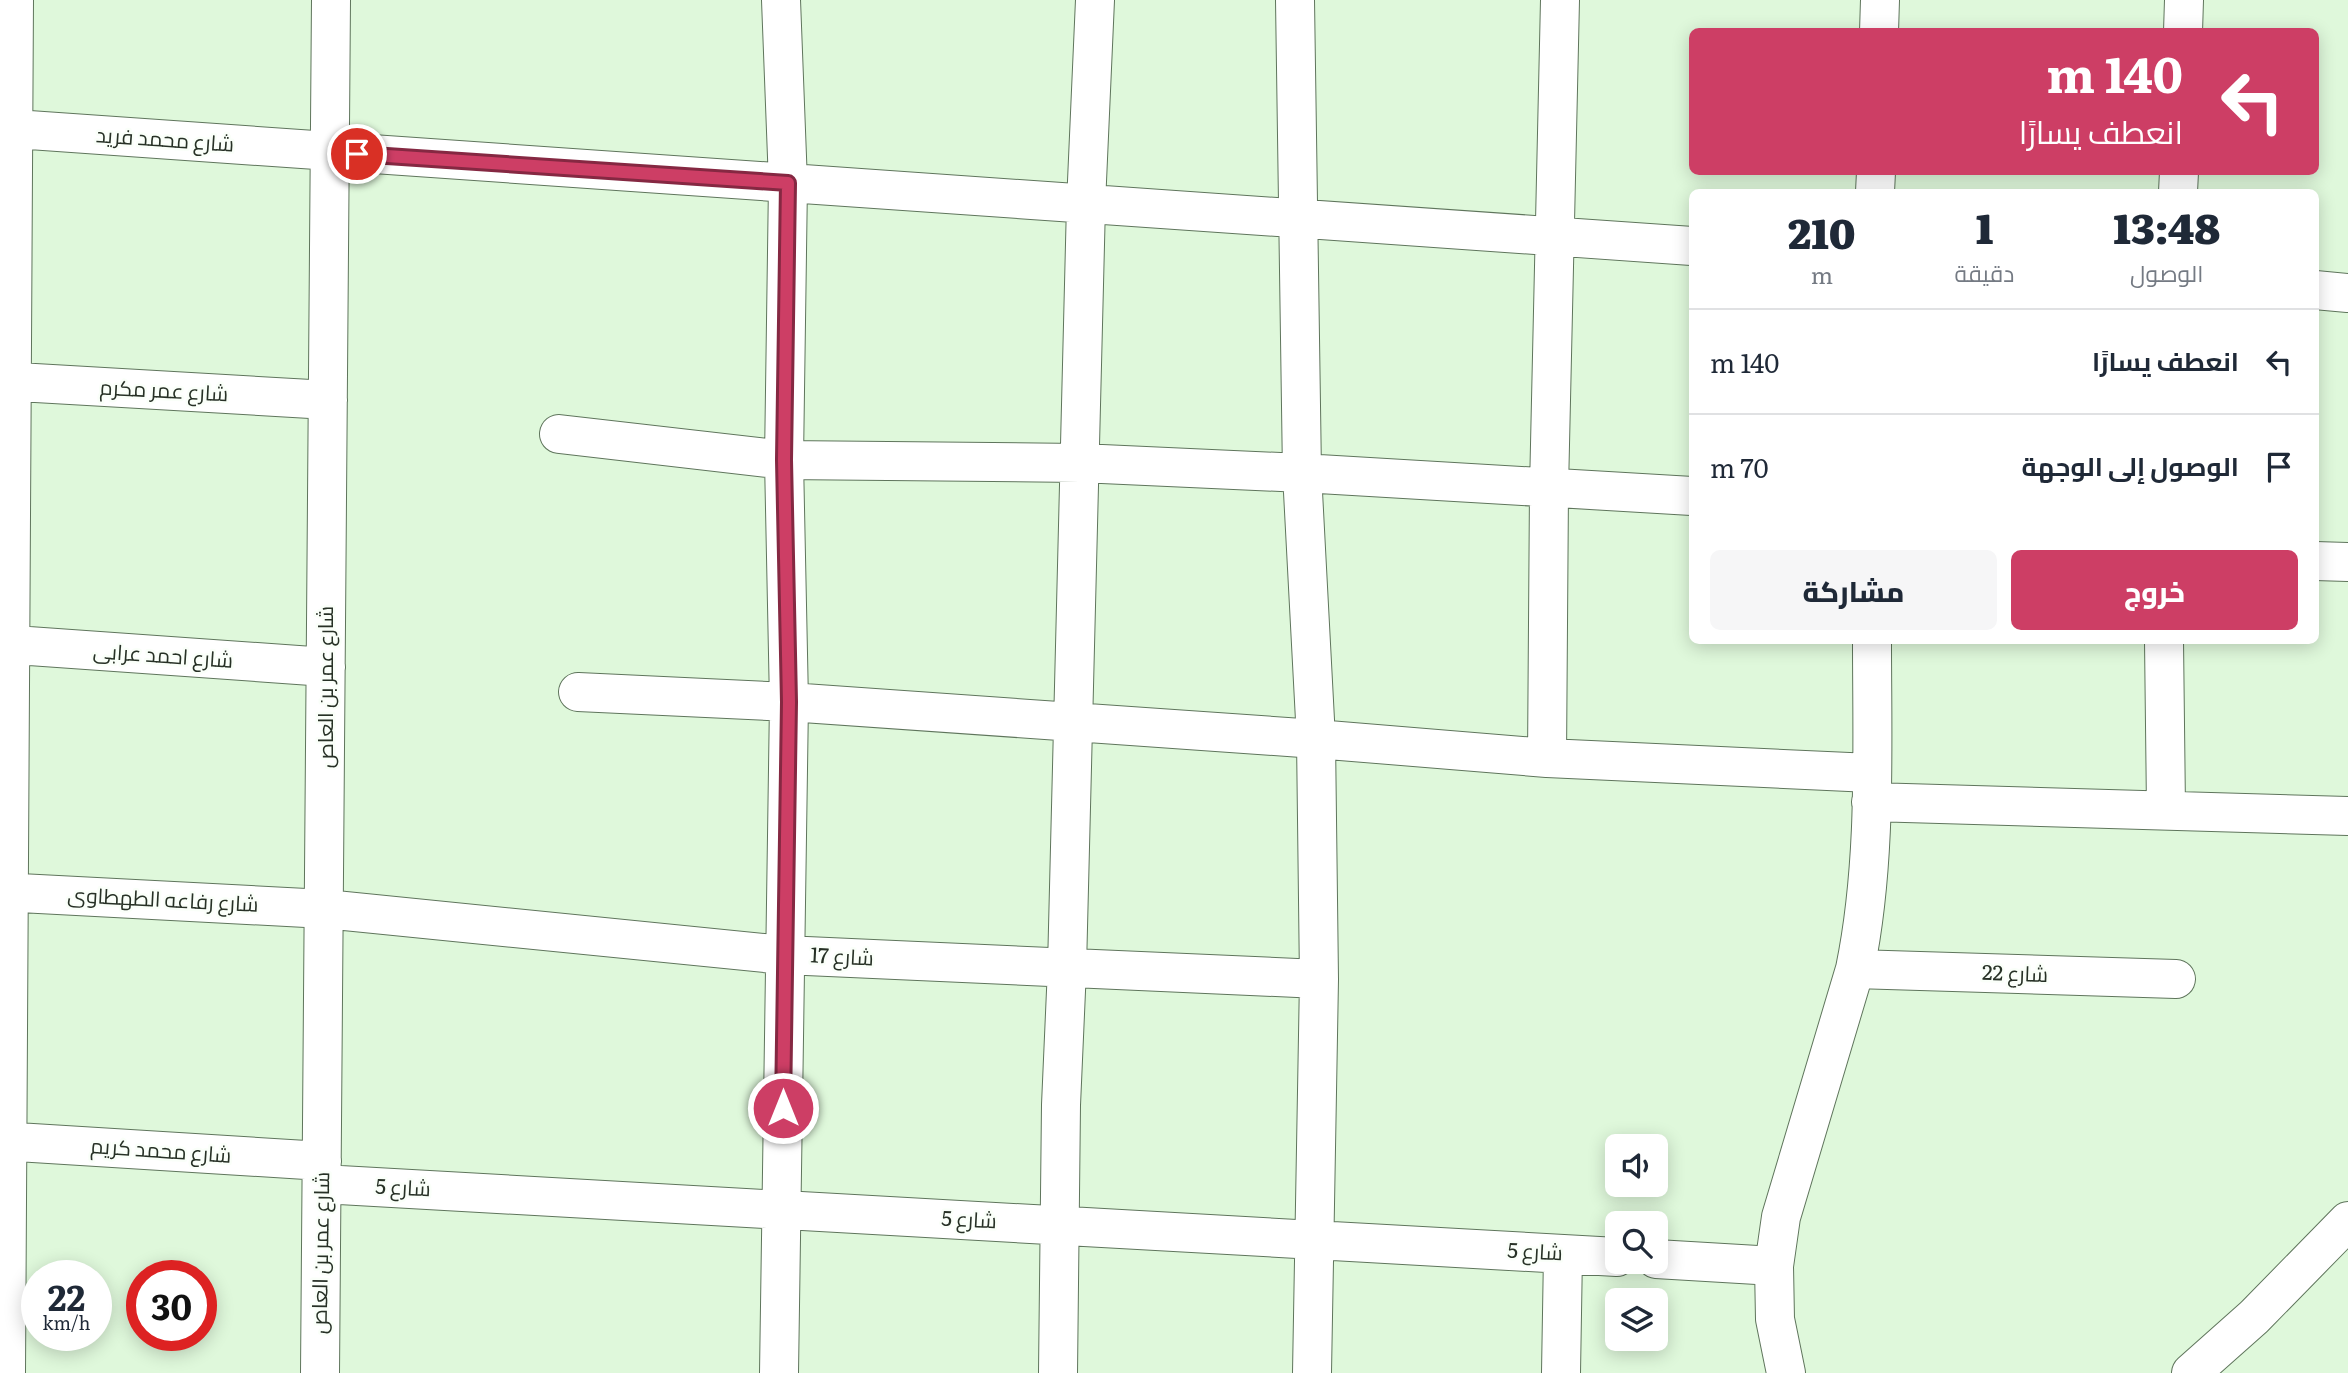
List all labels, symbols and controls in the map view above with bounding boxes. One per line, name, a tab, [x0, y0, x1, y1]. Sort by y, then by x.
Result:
text: 140 m	[2046, 35, 2183, 108]
icon: left	[2207, 56, 2298, 147]
text: انعطف يسارًا	[2019, 106, 2183, 154]
street label: شارع محمد فريد	[95, 117, 235, 159]
pin	[327, 124, 387, 184]
icon: arrive	[338, 135, 376, 173]
text: 1	[1976, 195, 1993, 257]
text: 13:48	[2113, 195, 2220, 257]
text: 210	[1788, 200, 1856, 262]
text: دقيقة	[1955, 255, 2014, 289]
text: الوصول	[2130, 255, 2203, 289]
text: m	[1811, 257, 1833, 291]
text: انعطف يسارًا	[2092, 340, 2239, 379]
text: 140 m	[1710, 342, 1779, 381]
icon: left	[2260, 343, 2298, 381]
street label: شارع عمر مكرم	[99, 370, 229, 408]
text: الوصول إلى الوجهة	[2021, 445, 2239, 484]
text: 70 m	[1710, 447, 1769, 486]
icon: arrive	[2260, 448, 2298, 486]
button: مشاركة	[1710, 550, 1997, 630]
button: خروج	[2011, 550, 2298, 630]
street label: شارع عمر بن العاص	[308, 606, 340, 768]
street label: شارع احمد عرابى	[92, 633, 234, 675]
street label: شارع رفاعه الطهطاوى	[67, 877, 259, 919]
street label: شارع 17	[810, 937, 875, 973]
street label: شارع 22	[1981, 955, 2049, 989]
position arrow	[746, 1071, 820, 1145]
street label: شارع محمد كريم	[90, 1128, 233, 1170]
map controls	[1605, 1134, 1668, 1351]
button: sound	[1605, 1134, 1668, 1197]
street label: شارع 5	[375, 1169, 432, 1203]
street label: شارع عمر بن العاص	[302, 1171, 336, 1334]
street label: شارع 5	[941, 1201, 998, 1235]
button: search	[1605, 1211, 1668, 1274]
street label: شارع 5	[1507, 1233, 1564, 1267]
speed limit sign: 30	[126, 1260, 217, 1351]
text: 22	[48, 1270, 85, 1322]
button: layers	[1605, 1288, 1668, 1351]
text: km/h	[43, 1309, 90, 1336]

